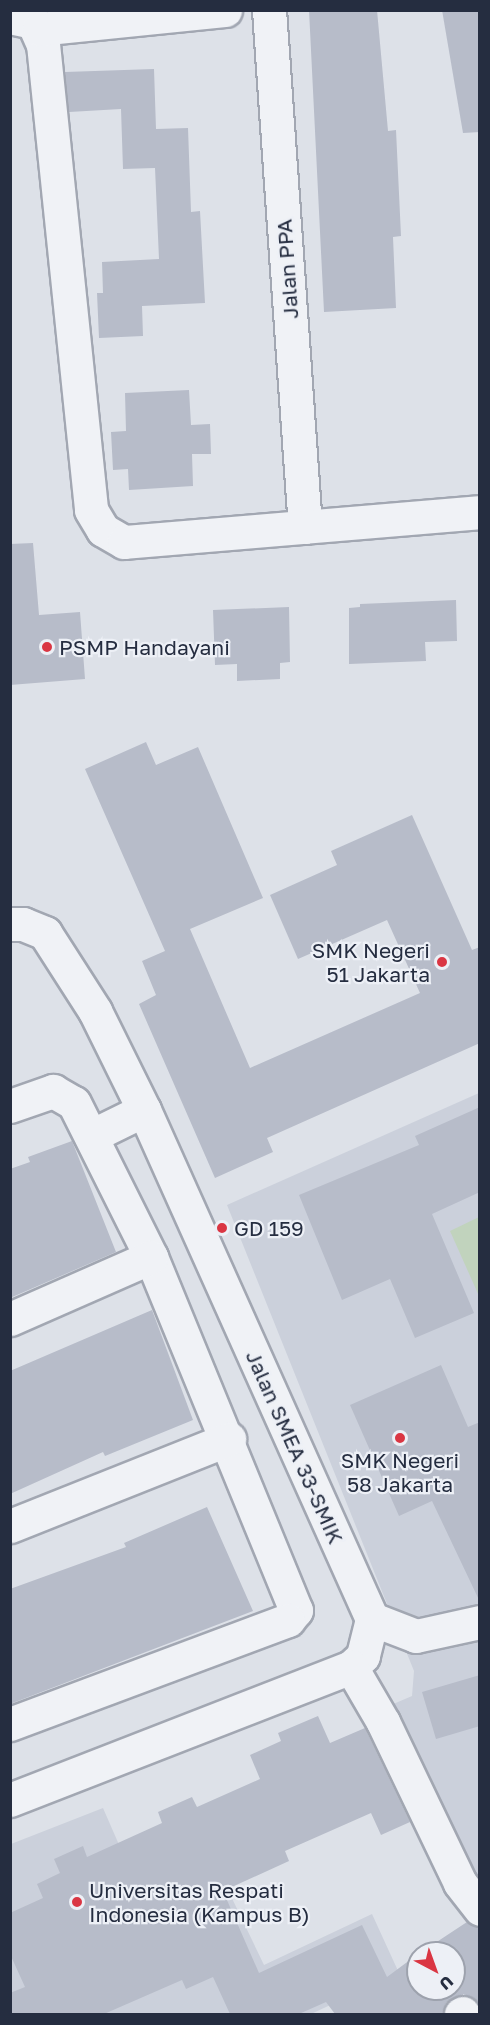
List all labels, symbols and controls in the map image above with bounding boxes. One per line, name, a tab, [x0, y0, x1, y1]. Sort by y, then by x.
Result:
street label: Jalan PPA	[271, 218, 303, 320]
place label: PSMP Handayani	[59, 634, 230, 660]
marker: PSMP Handayani	[40, 640, 54, 654]
place label: SMK Negeri 51 Jakarta	[312, 937, 430, 987]
marker: SMK Negeri 51 Jakarta	[435, 955, 449, 969]
place label: GD 159	[234, 1215, 304, 1241]
marker: GD 159	[215, 1221, 229, 1235]
street label: Jalan SMEA 33-SMIK	[241, 1346, 349, 1548]
marker: SMK Negeri 58 Jakarta	[393, 1431, 407, 1445]
place label: SMK Negeri 58 Jakarta	[341, 1447, 459, 1497]
place label: Universitas Respati Indonesia (Kampus B)	[89, 1877, 310, 1927]
marker: Universitas Respati Indonesia (Kampus B)	[70, 1895, 84, 1909]
north arrow	[406, 1941, 466, 2001]
text: U	[436, 1972, 457, 1994]

